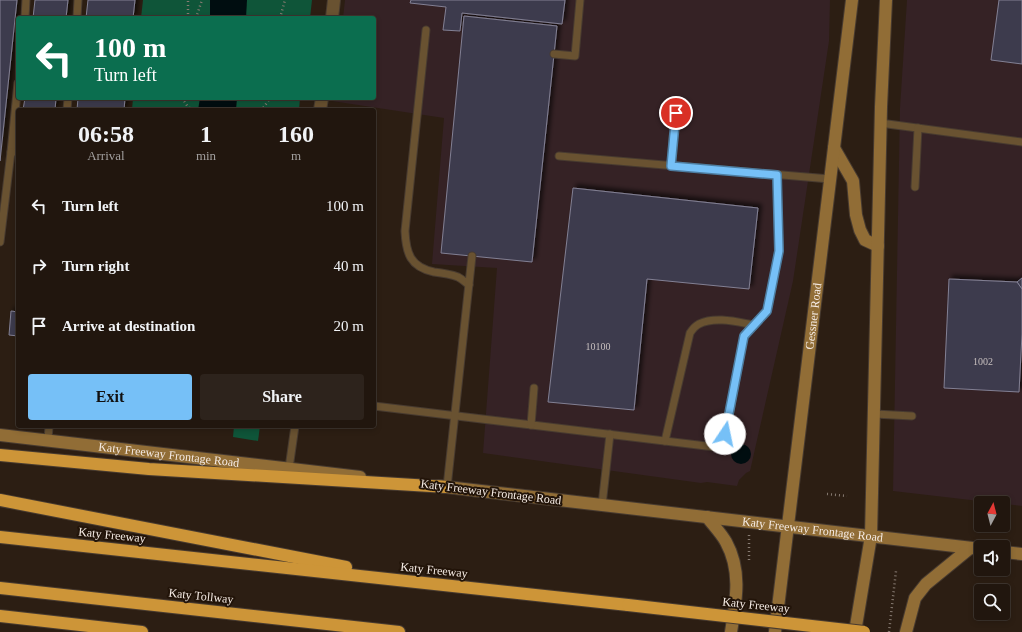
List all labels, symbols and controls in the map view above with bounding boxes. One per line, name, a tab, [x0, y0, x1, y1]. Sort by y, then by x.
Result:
icon: left	[28, 32, 80, 84]
text: 100 m	[94, 32, 166, 63]
text: Turn left	[94, 65, 157, 85]
pin	[659, 96, 693, 130]
icon: arrive	[665, 102, 687, 124]
text: 06:58	[78, 121, 134, 147]
text: 1	[200, 121, 212, 147]
text: 160	[278, 121, 314, 147]
text: Arrival	[87, 148, 125, 163]
text: min	[196, 148, 216, 163]
text: m	[291, 148, 301, 163]
icon: left	[28, 195, 50, 217]
text: Turn left	[62, 198, 119, 214]
text: 100 m	[326, 198, 364, 214]
icon: right	[28, 255, 50, 277]
text: Turn right	[62, 258, 129, 274]
text: 40 m	[334, 258, 364, 274]
street label: Gessner Road	[802, 282, 824, 350]
icon: arrive	[28, 315, 50, 337]
text: Arrive at destination	[62, 318, 195, 334]
text: 20 m	[334, 318, 364, 334]
house number: 10100	[586, 341, 611, 352]
house number: 1002	[973, 356, 993, 367]
button: Exit	[28, 374, 192, 420]
button: Share	[200, 374, 364, 420]
position arrow	[704, 413, 746, 455]
street label: Katy Freeway Frontage Road	[98, 440, 240, 470]
street label: Katy Freeway Frontage Road	[420, 476, 562, 508]
north arrow	[974, 496, 1010, 532]
map controls	[974, 496, 1010, 620]
street label: Katy Freeway Frontage Road	[741, 514, 884, 545]
street label: Katy Freeway	[78, 525, 146, 545]
button: sound	[974, 540, 1010, 576]
street label: Katy Freeway	[400, 560, 468, 580]
button: search	[974, 584, 1010, 620]
street label: Katy Tollway	[168, 586, 234, 606]
street label: Katy Freeway	[722, 595, 790, 615]

